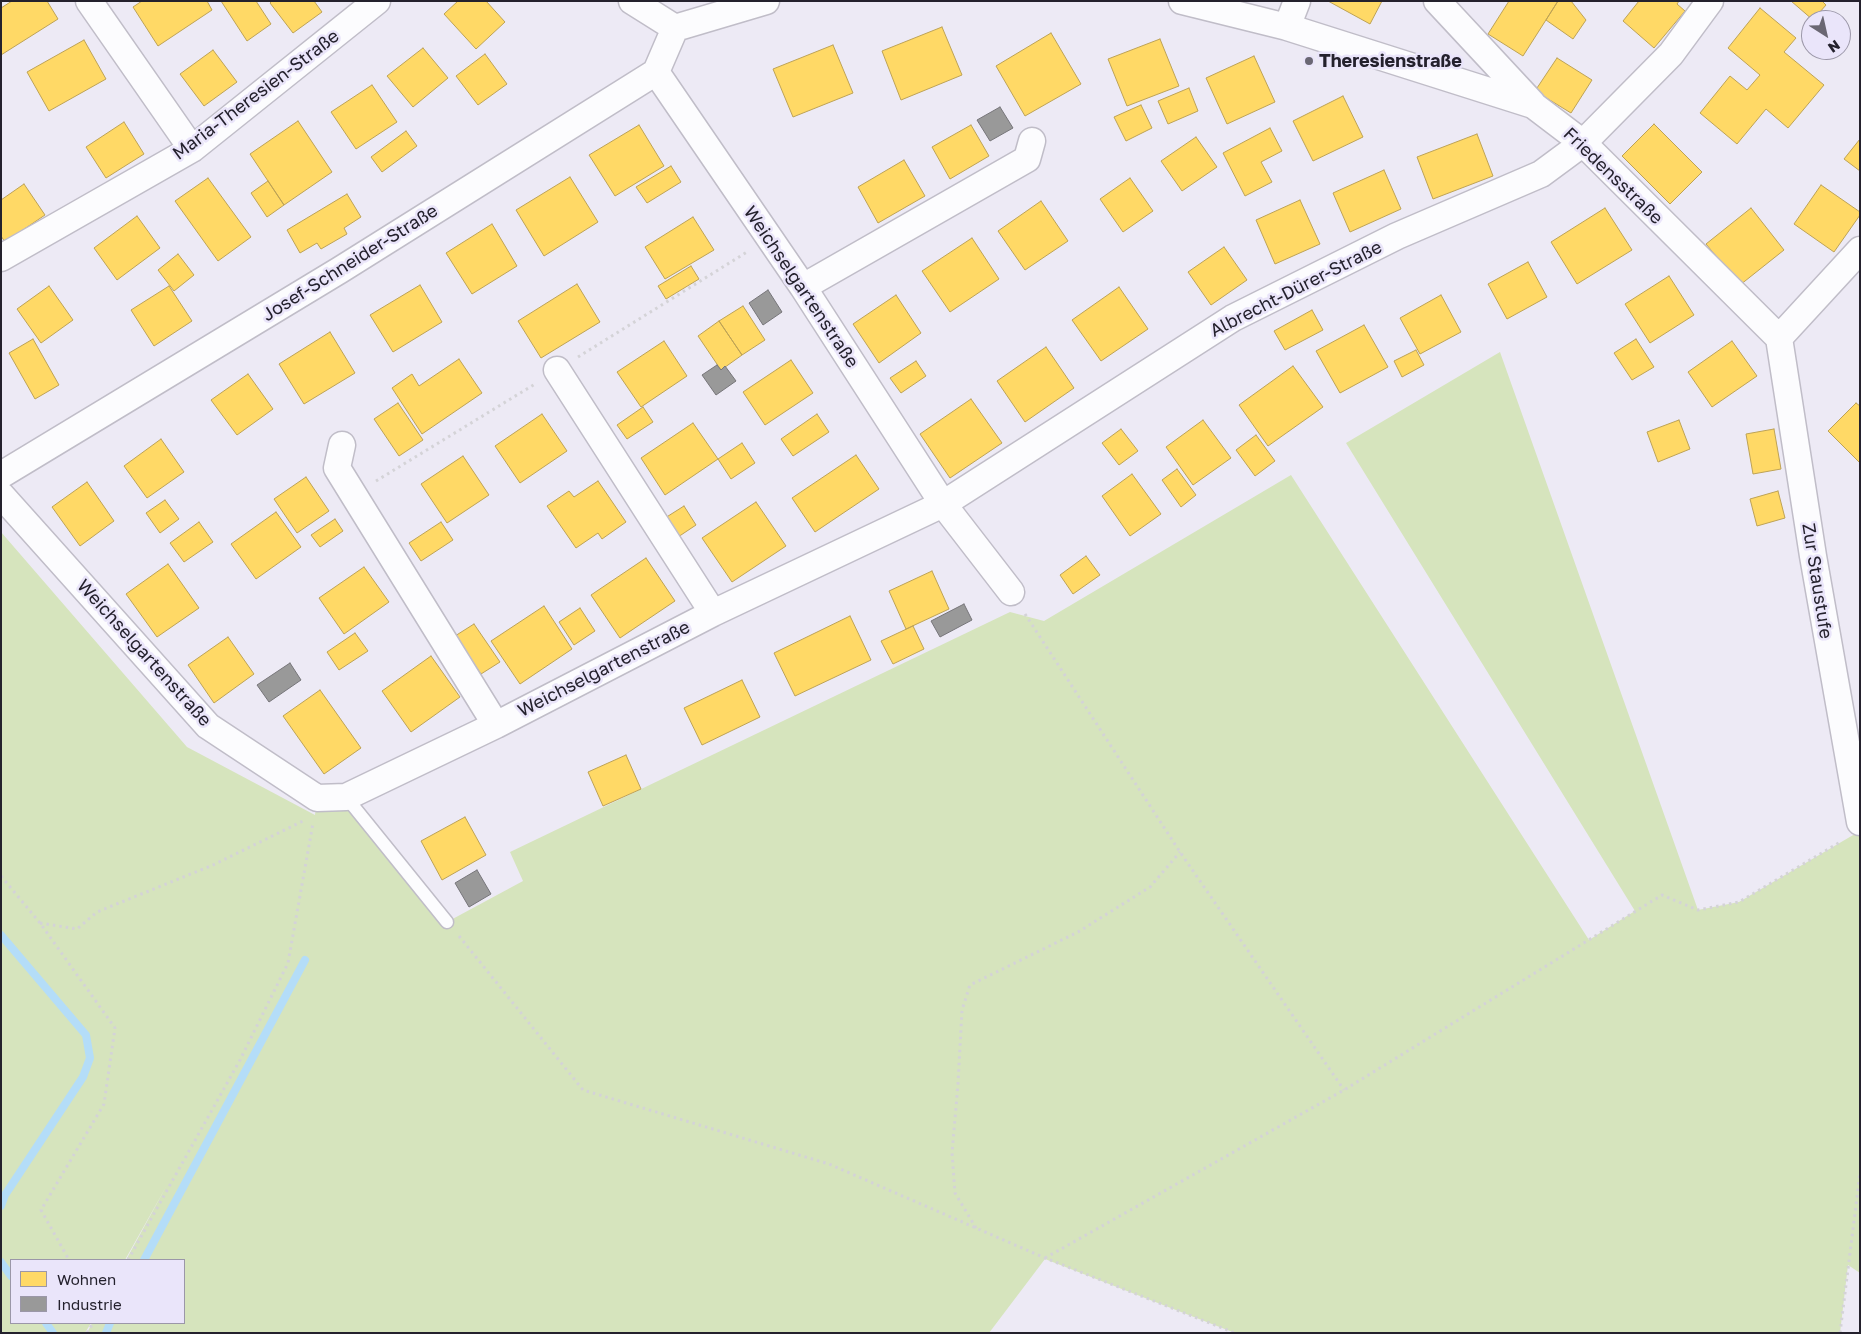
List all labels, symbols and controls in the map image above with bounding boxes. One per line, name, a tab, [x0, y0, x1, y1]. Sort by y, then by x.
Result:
north arrow	[1801, 10, 1851, 60]
street label: Maria-Theresien-Straße	[168, 25, 344, 165]
text: N	[1825, 37, 1844, 57]
place label: Theresienstraße	[1319, 50, 1462, 72]
marker: Theresienstraße	[1303, 55, 1315, 67]
street label: Friedensstraße	[1559, 123, 1667, 229]
street label: Josef-Schneider-Straße	[258, 200, 442, 326]
street label: Weichselgartenstraße	[739, 202, 863, 372]
street label: Albrecht-Dürer-Straße	[1206, 236, 1386, 342]
street label: Zur Staustufe	[1797, 522, 1837, 640]
street label: Weichselgartenstraße	[72, 575, 216, 731]
street label: Weichselgartenstraße	[514, 616, 694, 722]
legend	[10, 1259, 185, 1324]
text: Wohnen	[57, 1270, 116, 1288]
text: Industrie	[57, 1295, 122, 1313]

